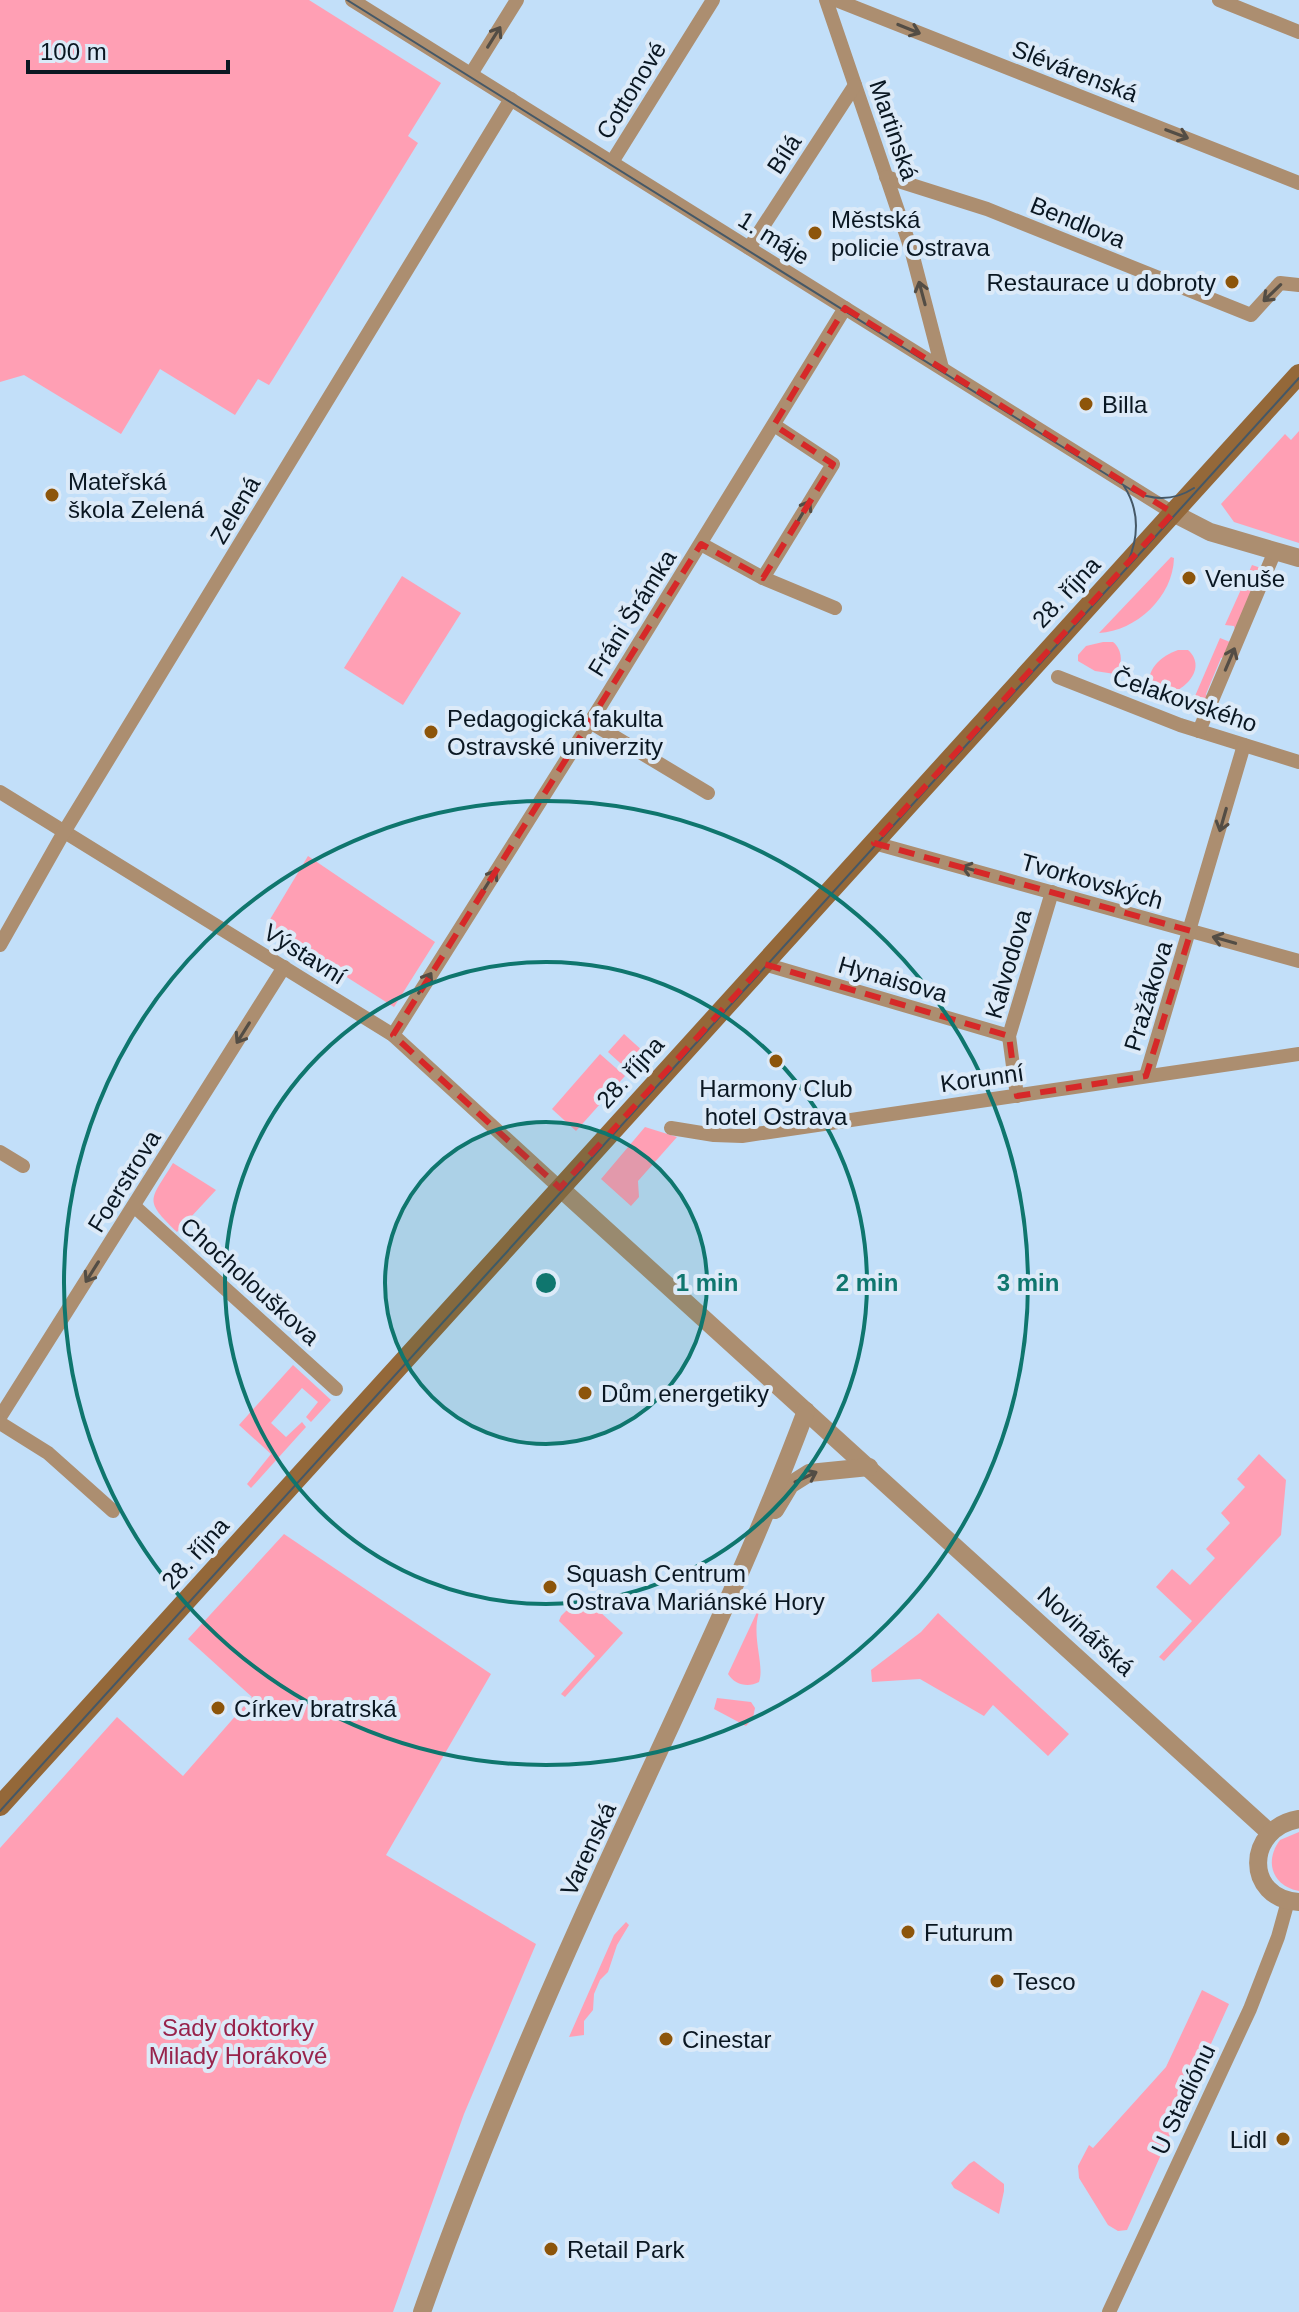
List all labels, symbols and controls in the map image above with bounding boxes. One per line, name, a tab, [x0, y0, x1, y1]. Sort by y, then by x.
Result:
one-way arrow	[896, 22, 921, 37]
scale bar	[28, 24, 228, 74]
one-way arrow	[486, 26, 502, 49]
street label: Slévárenská	[1009, 35, 1142, 108]
street label: Cottonové	[591, 36, 671, 144]
text: 100 m	[40, 38, 107, 65]
street label: Martinská	[864, 76, 924, 184]
one-way arrow	[1164, 128, 1189, 142]
street label: Bílá	[761, 129, 807, 179]
street label: Bendlova	[1027, 191, 1130, 254]
street label: 1. máje	[733, 206, 815, 270]
place label: Městská policie Ostrava	[831, 206, 990, 261]
marker: Městská policie Ostrava	[806, 224, 824, 242]
place label: Restaurace u dobroty	[987, 269, 1216, 296]
marker: Restaurace u dobroty	[1223, 273, 1241, 291]
one-way arrow	[914, 280, 929, 306]
one-way arrow	[1262, 283, 1283, 302]
place label: Billa	[1102, 391, 1148, 418]
marker: Billa	[1077, 395, 1095, 413]
place label: Mateřská škola Zelená	[68, 468, 205, 523]
street label: Zelená	[205, 471, 266, 548]
marker: Mateřská škola Zelená	[43, 486, 61, 504]
one-way arrow	[796, 500, 812, 523]
street label: Fráni Šrámka	[582, 544, 682, 681]
street label: 28. října	[1027, 551, 1106, 633]
place label: Venuše	[1205, 565, 1285, 592]
marker: Venuše	[1180, 569, 1198, 587]
one-way arrow	[1223, 647, 1238, 672]
street label: Čelakovského	[1109, 663, 1261, 737]
place label: Pedagogická fakulta Ostravské univerzity	[447, 705, 664, 760]
marker: Pedagogická fakulta Ostravské univerzity	[422, 723, 440, 741]
one-way arrow	[1214, 806, 1229, 832]
street label: Tvorkovských	[1018, 848, 1166, 914]
one-way arrow	[961, 862, 987, 877]
one-way arrow	[482, 870, 499, 892]
street label: Kalvodova	[980, 906, 1037, 1022]
street label: Výstavní	[259, 918, 351, 990]
one-way arrow	[1211, 932, 1237, 947]
street label: Pražákova	[1119, 937, 1178, 1054]
street label: Hynaisova	[835, 951, 951, 1008]
one-way arrow	[418, 972, 434, 995]
one-way arrow	[234, 1021, 250, 1044]
street label: 28. října	[591, 1030, 669, 1113]
marker: Harmony Club hotel Ostrava	[767, 1052, 785, 1070]
street label: Korunní	[938, 1059, 1026, 1097]
place label: Harmony Club hotel Ostrava	[699, 1075, 853, 1130]
street label: Foerstrova	[82, 1125, 166, 1237]
street label: Chocholouškova	[175, 1212, 325, 1351]
one-way arrow	[84, 1260, 101, 1282]
centre of rings	[532, 1269, 560, 1297]
text: 1 min	[676, 1269, 738, 1296]
text: 2 min	[836, 1269, 898, 1296]
text: 3 min	[997, 1269, 1059, 1296]
place label: Dům energetiky	[601, 1380, 769, 1407]
marker: Dům energetiky	[576, 1384, 594, 1402]
one-way arrow	[794, 1469, 818, 1484]
street label: 28. října	[156, 1511, 234, 1594]
place label: Squash Centrum Ostrava Mariánské Hory	[566, 1560, 825, 1615]
marker: Squash Centrum Ostrava Mariánské Hory	[541, 1578, 559, 1596]
street label: Novinářská	[1032, 1581, 1140, 1682]
place label: Církev bratrská	[234, 1695, 397, 1722]
marker: Církev bratrská	[209, 1699, 227, 1717]
street label: Varenská	[555, 1798, 622, 1900]
place label: Futurum	[924, 1919, 1013, 1946]
marker: Futurum	[899, 1923, 917, 1941]
place label: Tesco	[1013, 1968, 1076, 1995]
marker: Tesco	[988, 1972, 1006, 1990]
park label: Sady doktorky Milady Horákové	[149, 2014, 327, 2069]
place label: Cinestar	[682, 2026, 771, 2053]
marker: Cinestar	[657, 2030, 675, 2048]
street label: U Stadiónu	[1146, 2039, 1220, 2159]
place label: Lidl	[1230, 2126, 1267, 2153]
marker: Lidl	[1274, 2130, 1292, 2148]
place label: Retail Park	[567, 2236, 685, 2263]
marker: Retail Park	[542, 2240, 560, 2258]

